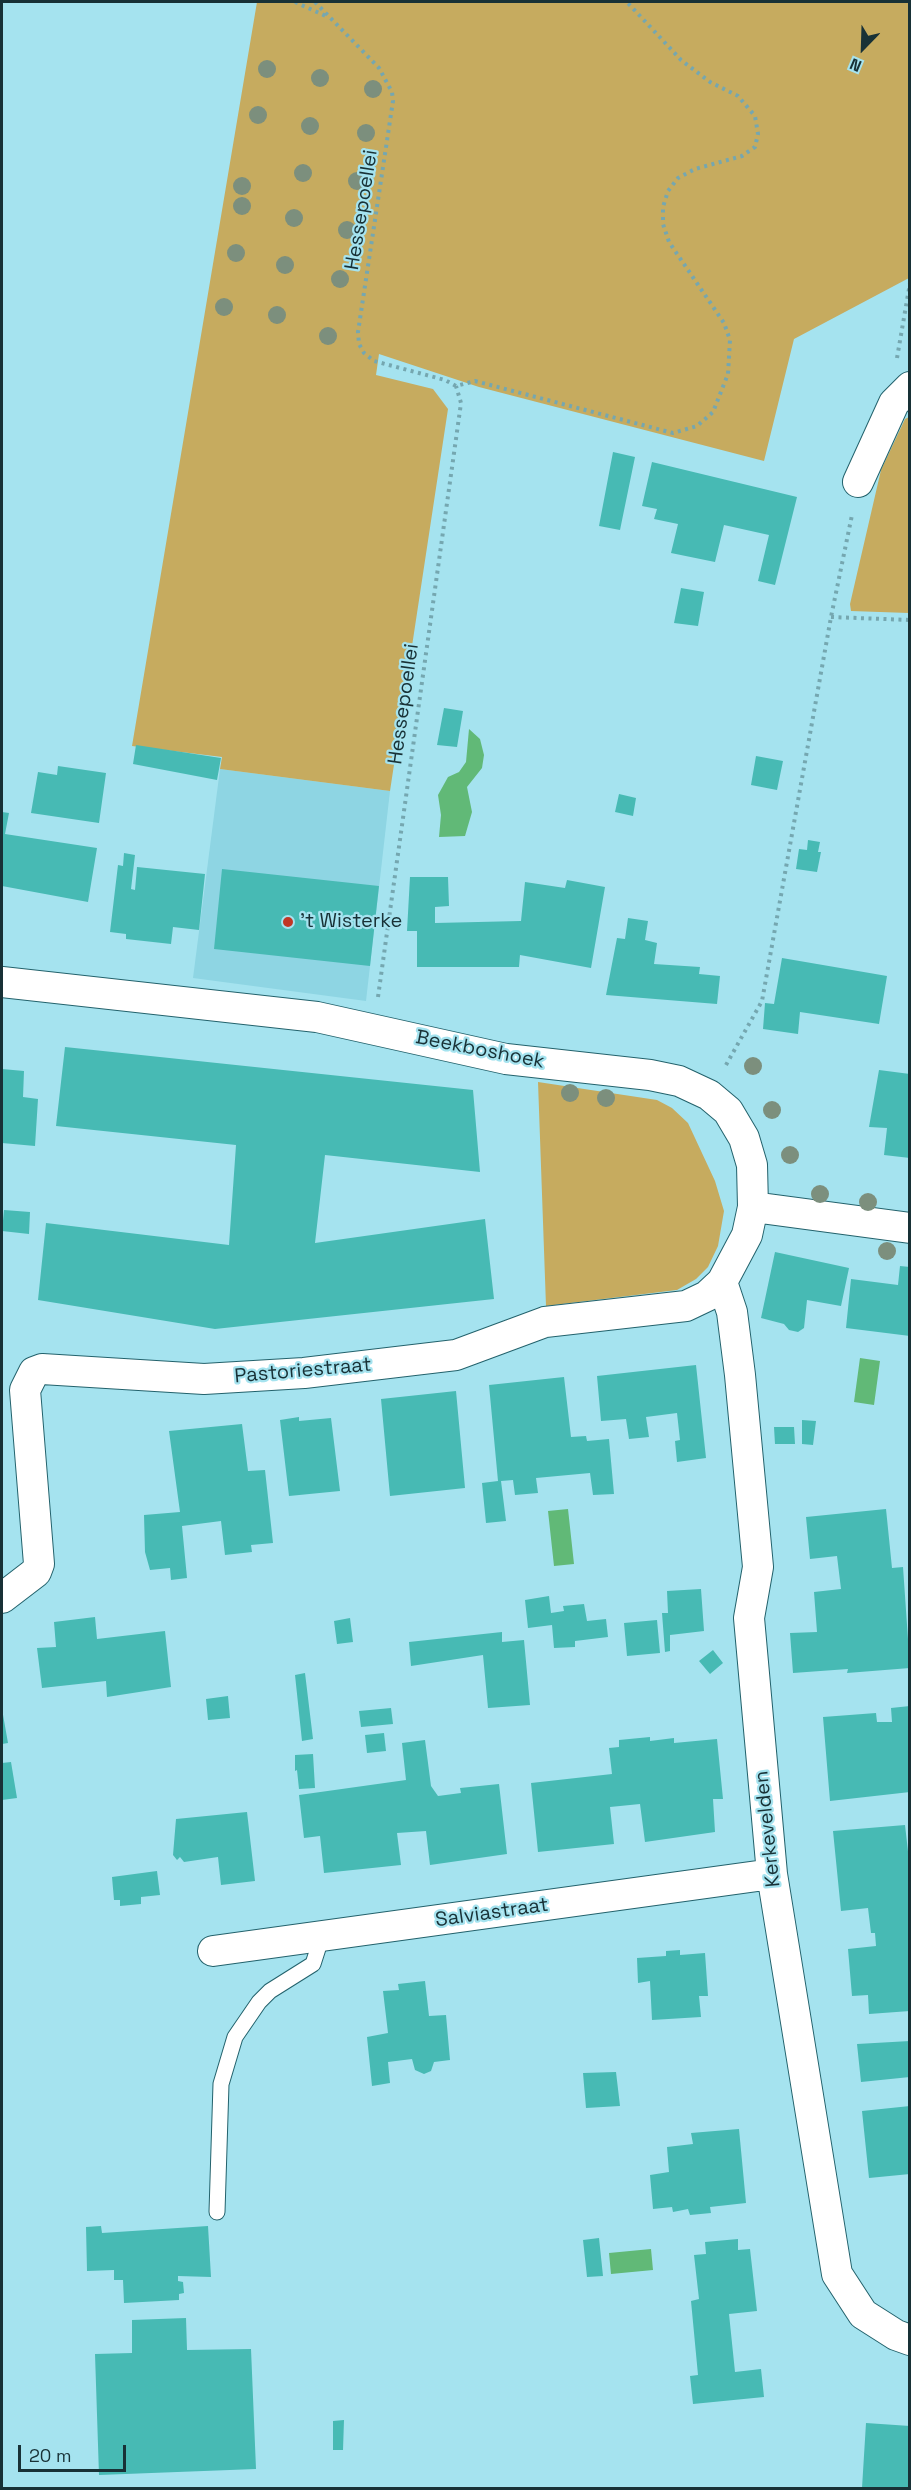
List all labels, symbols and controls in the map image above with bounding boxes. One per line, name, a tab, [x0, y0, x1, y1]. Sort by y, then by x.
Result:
north arrow	[833, 18, 893, 78]
text: N	[847, 53, 865, 77]
street label: Hessepoellei	[341, 148, 383, 272]
street label: Hessepoellei	[384, 642, 424, 766]
place label: 't Wisterke	[300, 910, 402, 934]
marker: 't Wisterke	[281, 915, 295, 929]
street label: Beekboshoek	[414, 1026, 546, 1074]
street label: Pastoriestraat	[234, 1353, 372, 1389]
street label: Kerkevelden	[750, 1770, 786, 1888]
street label: Salviastraat	[434, 1893, 550, 1933]
scale bar	[21, 2433, 129, 2471]
text: 20 m	[29, 2444, 72, 2467]

